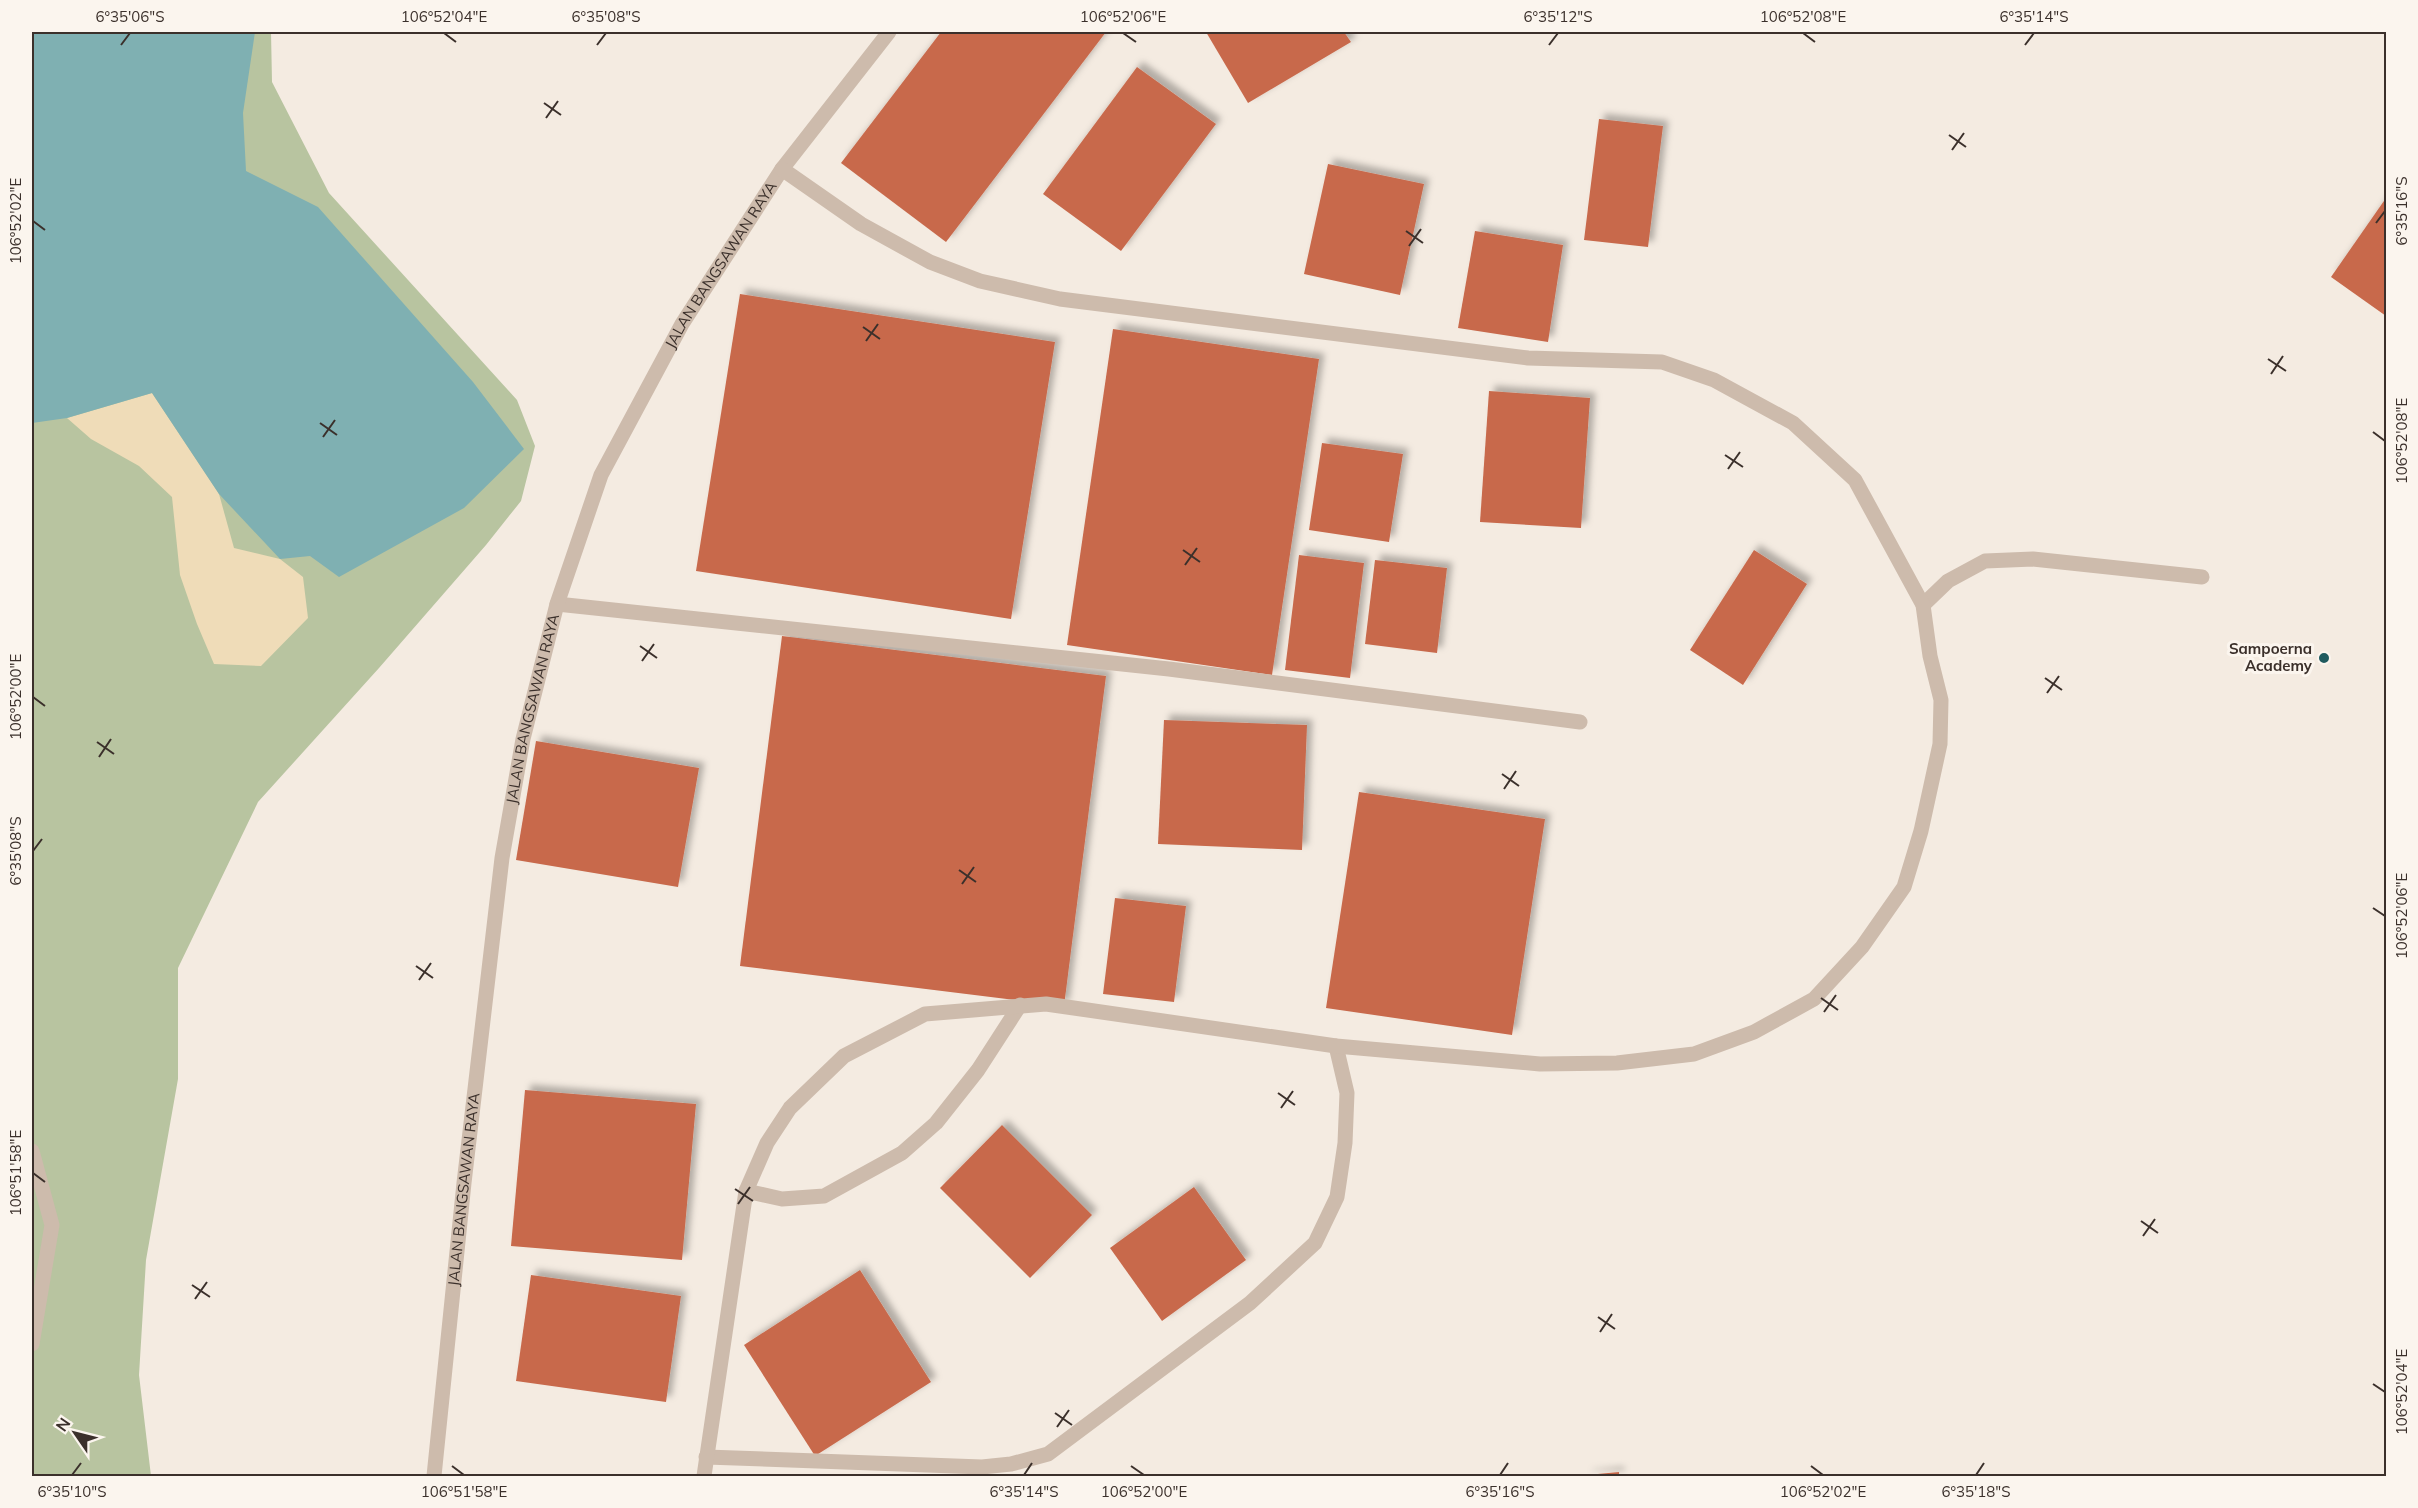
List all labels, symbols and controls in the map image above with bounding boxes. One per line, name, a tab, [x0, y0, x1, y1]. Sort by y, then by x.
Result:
text: 6°35'06"S	[95, 7, 165, 26]
text: 106°52'04"E	[401, 7, 487, 26]
text: 6°35'08"S	[571, 7, 641, 26]
text: 106°52'06"E	[1080, 7, 1166, 26]
text: 6°35'12"S	[1523, 7, 1593, 26]
text: 106°52'08"E	[1760, 7, 1846, 26]
text: 6°35'14"S	[1999, 7, 2069, 26]
text: 6°35'16"S	[2392, 176, 2411, 246]
text: 106°52'02"E	[6, 178, 25, 264]
street label: JALAN BANGSAWAN RAYA	[661, 178, 780, 352]
text: 106°52'08"E	[2392, 398, 2411, 484]
street label: JALAN BANGSAWAN RAYA	[502, 612, 563, 805]
place label: Sampoerna Academy	[2229, 639, 2313, 675]
marker: Sampoerna Academy	[2317, 651, 2331, 665]
text: 106°52'00"E	[6, 654, 25, 740]
text: 6°35'08"S	[6, 816, 25, 886]
text: 106°52'06"E	[2392, 873, 2411, 959]
street label: JALAN BANGSAWAN RAYA	[443, 1092, 483, 1287]
text: 106°51'58"E	[6, 1130, 25, 1216]
text: 106°52'04"E	[2392, 1349, 2411, 1435]
north arrow	[45, 1403, 105, 1463]
text: N	[51, 1414, 74, 1435]
text: 6°35'10"S	[37, 1482, 107, 1501]
text: 106°51'58"E	[421, 1482, 507, 1501]
text: 6°35'14"S	[989, 1482, 1059, 1501]
text: 106°52'00"E	[1101, 1482, 1187, 1501]
text: 6°35'16"S	[1465, 1482, 1535, 1501]
text: 106°52'02"E	[1780, 1482, 1866, 1501]
text: 6°35'18"S	[1941, 1482, 2011, 1501]

